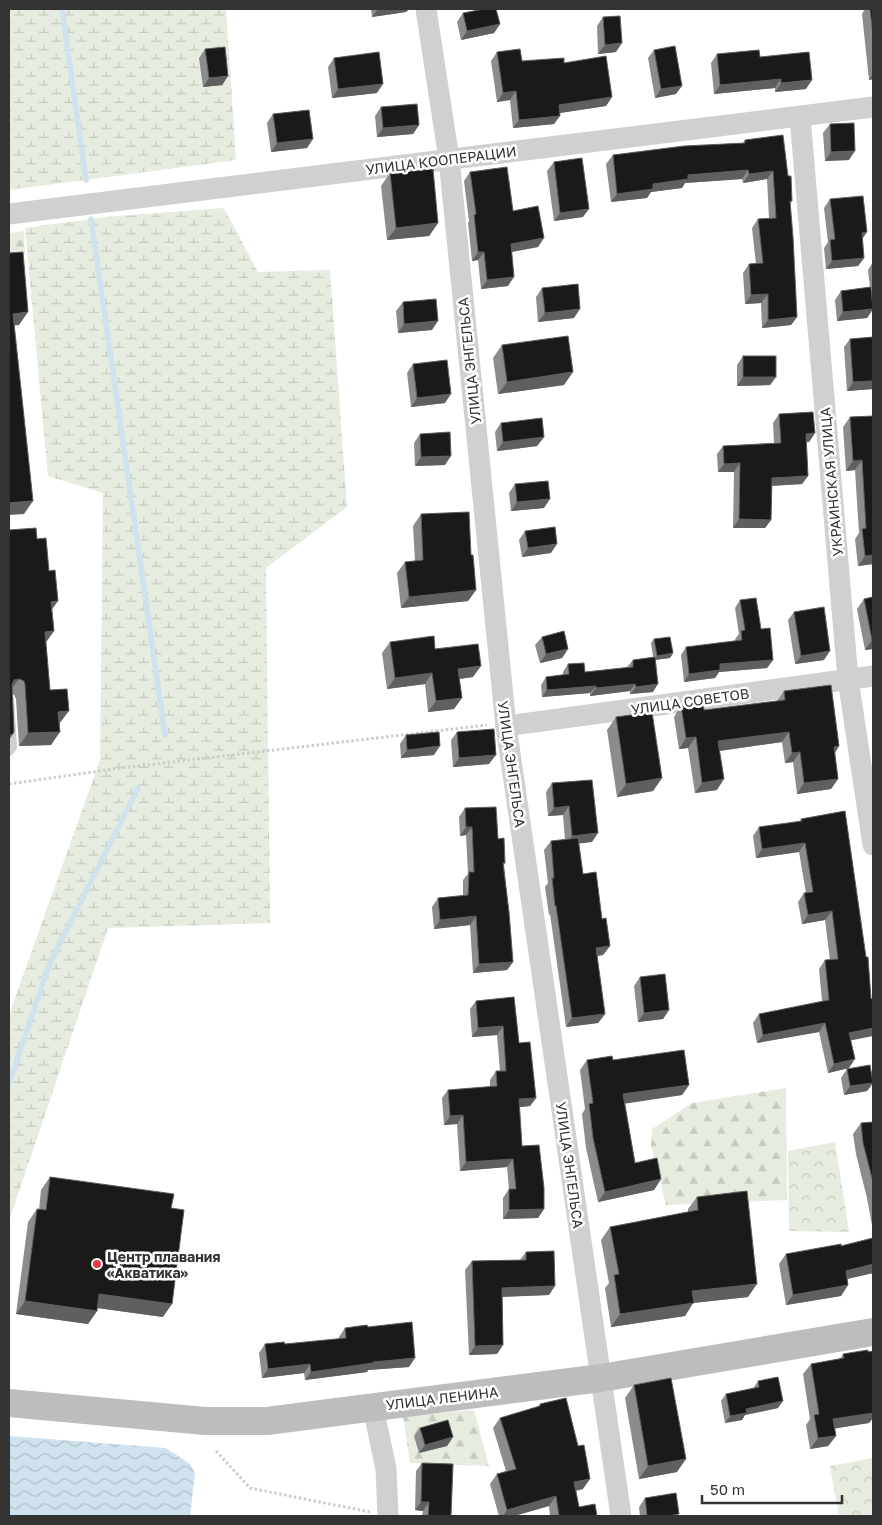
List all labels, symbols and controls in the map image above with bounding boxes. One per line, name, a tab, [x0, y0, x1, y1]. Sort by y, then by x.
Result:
street label: УЛИЦА КООПЕРАЦИИ	[365, 142, 517, 178]
street label: УЛИЦА ЭНГЕЛЬСА	[454, 296, 484, 425]
street label: УКРАИНСКАЯ УЛИЦА	[816, 406, 846, 557]
street label: УЛИЦА СОВЕТОВ	[630, 684, 750, 718]
street label: УЛИЦА ЭНГЕЛЬСА	[495, 700, 529, 829]
street label: УЛИЦА ЭНГЕЛЬСА	[553, 1101, 587, 1230]
place label: Центр плавания «Акватика»	[107, 1248, 220, 1281]
marker: Центр плавания «Акватика»	[91, 1258, 103, 1270]
street label: УЛИЦА ЛЕНИНА	[385, 1383, 500, 1413]
scale bar	[702, 1472, 842, 1504]
text: 50 m	[710, 1480, 745, 1498]

